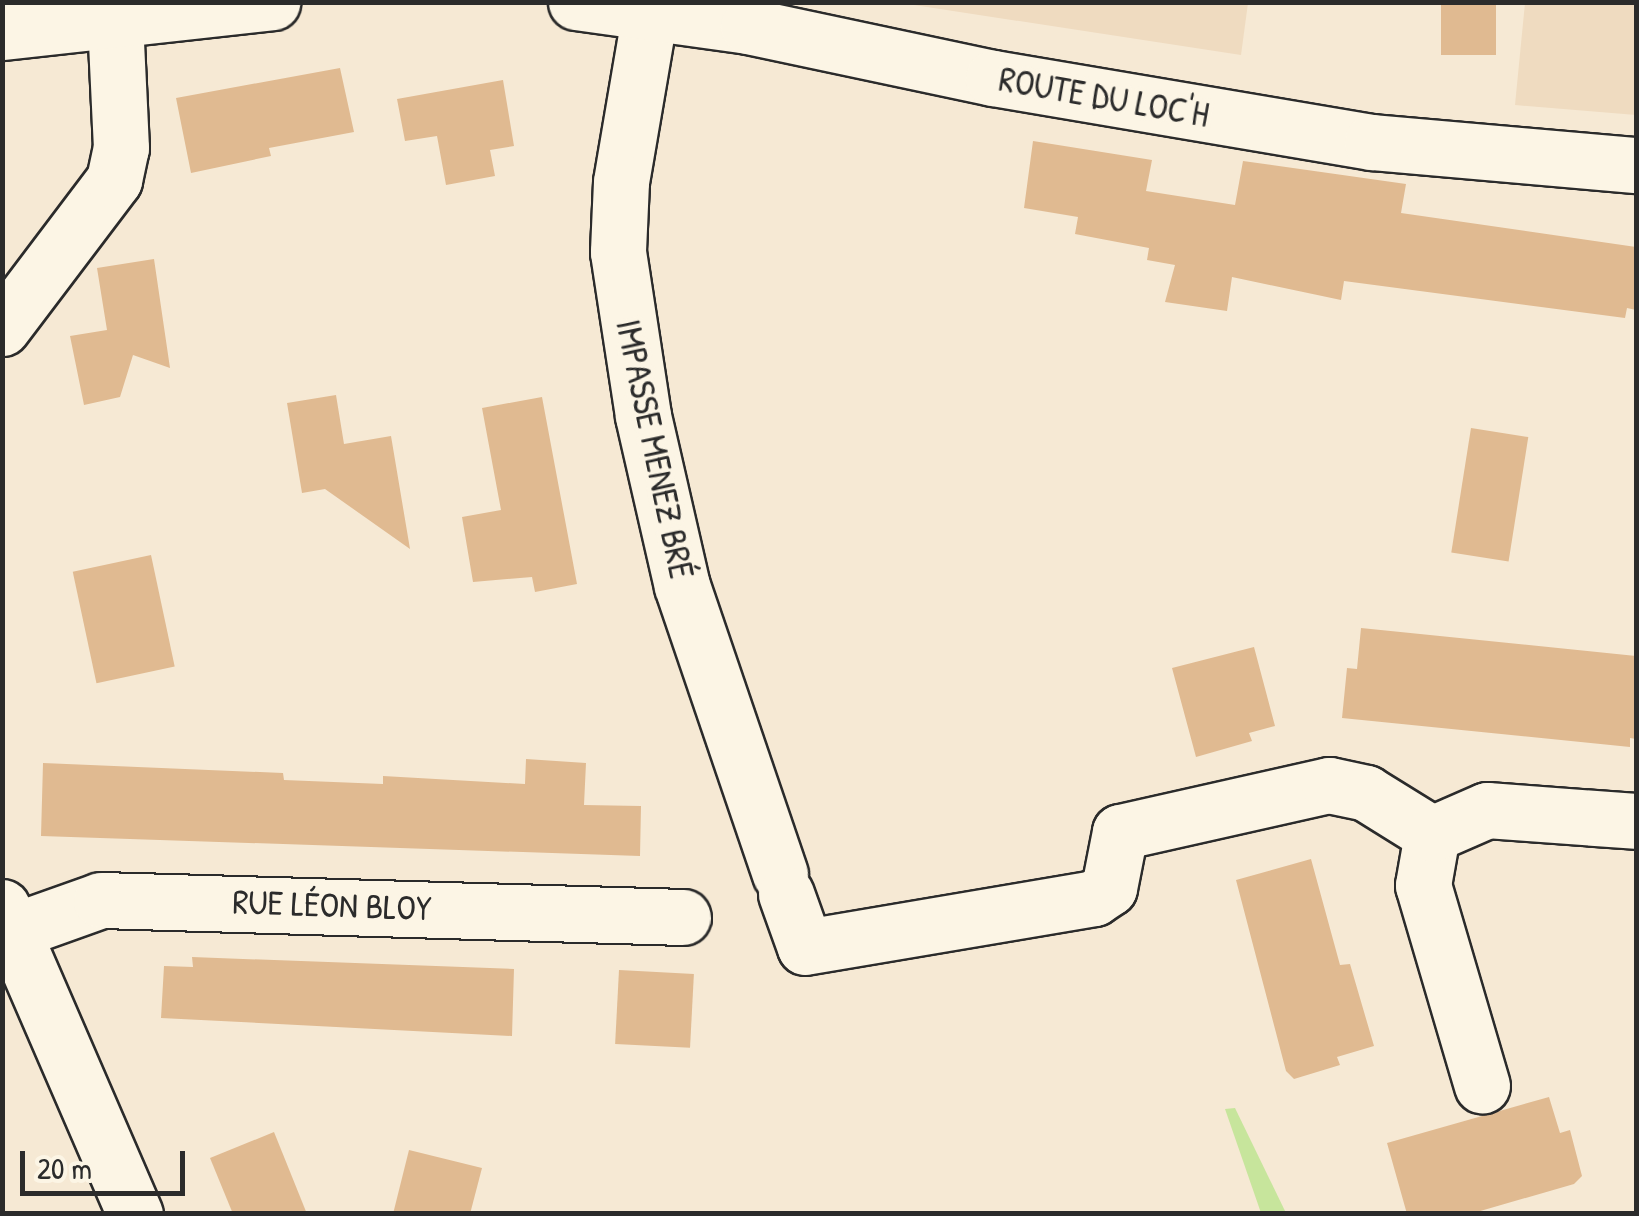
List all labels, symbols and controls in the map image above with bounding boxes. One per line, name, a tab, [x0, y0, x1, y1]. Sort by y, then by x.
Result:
street label: ROUTE DU LOC'H	[996, 58, 1212, 136]
street label: IMPASSE MENEZ BRÉ	[607, 316, 703, 582]
street label: RUE LÉON BLOY	[232, 881, 432, 929]
scale bar	[25, 1131, 190, 1193]
text: 20 m	[37, 1148, 92, 1188]

